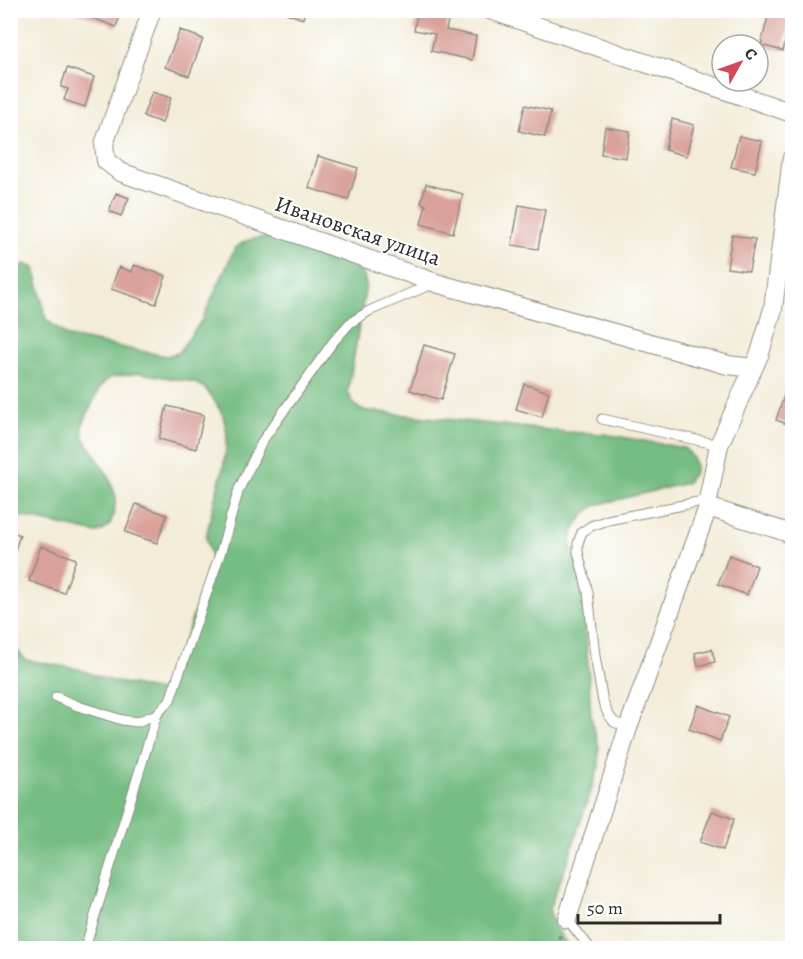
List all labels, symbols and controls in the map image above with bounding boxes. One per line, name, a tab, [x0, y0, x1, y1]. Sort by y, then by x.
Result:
north arrow	[710, 33, 770, 93]
text: С	[739, 43, 762, 65]
street label: Ивановская улица	[271, 189, 445, 274]
scale bar	[578, 887, 720, 925]
text: 50 m	[587, 896, 623, 920]

